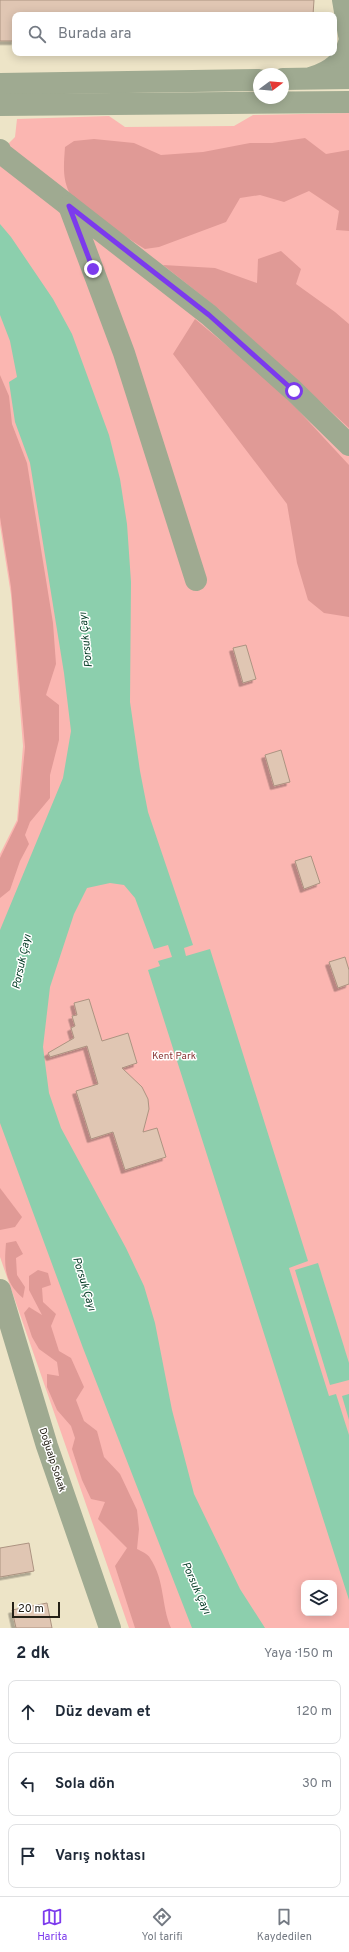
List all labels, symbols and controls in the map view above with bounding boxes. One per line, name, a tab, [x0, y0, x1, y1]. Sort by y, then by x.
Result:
search box	[12, 12, 337, 56]
icon: search	[26, 23, 48, 45]
text: Burada ara	[58, 25, 131, 44]
north arrow	[253, 68, 289, 104]
route end	[84, 260, 102, 278]
route start	[285, 382, 303, 400]
water label: Porsuk Çayı	[76, 611, 96, 668]
water label: Porsuk Çayı	[9, 933, 35, 991]
park label: Kent Park	[152, 1050, 196, 1063]
water label: Porsuk Çayı	[69, 1255, 99, 1313]
street label: Doğualp Sokak	[36, 1426, 68, 1494]
water label: Porsuk Çayı	[178, 1560, 214, 1616]
map controls	[301, 1580, 337, 1616]
button: layers	[301, 1580, 337, 1616]
scale bar	[12, 1600, 60, 1619]
text: 20 m	[18, 1602, 44, 1616]
text: 2 dk	[16, 1643, 50, 1665]
text: Yaya · 150 m	[264, 1646, 333, 1662]
icon: ahead	[17, 1701, 39, 1723]
text: Düz devam et	[55, 1703, 151, 1722]
text: 120 m	[297, 1704, 332, 1720]
icon: left	[17, 1773, 39, 1795]
text: Sola dön	[55, 1775, 115, 1794]
text: 30 m	[302, 1776, 332, 1792]
icon: arrive	[17, 1845, 39, 1867]
text: Varış noktası	[55, 1847, 146, 1866]
tab: Harita	[37, 1906, 67, 1944]
tab: Yol tarifi	[142, 1906, 183, 1944]
tab: Kaydedilen	[257, 1906, 312, 1944]

